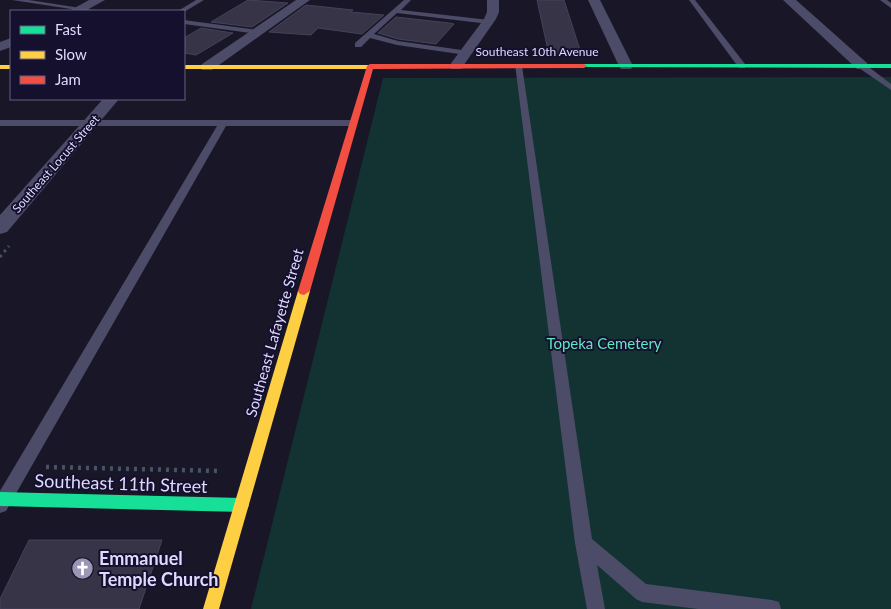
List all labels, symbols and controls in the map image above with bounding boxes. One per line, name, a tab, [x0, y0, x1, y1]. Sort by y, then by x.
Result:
legend	[10, 10, 185, 100]
text: Fast	[55, 20, 82, 38]
street label: Southeast 10th Avenue	[475, 44, 599, 59]
text: Slow	[55, 45, 87, 63]
text: Jam	[55, 70, 81, 88]
street label: Southeast Locust Street	[9, 111, 103, 216]
street label: Southeast Lafayette Street	[241, 246, 307, 419]
park label: Topeka Cemetery	[546, 334, 662, 352]
street label: Southeast 11th Street	[34, 469, 208, 497]
place label: Emmanuel Temple Church	[99, 547, 219, 590]
church icon: Emmanuel Temple Church	[71, 557, 95, 581]

